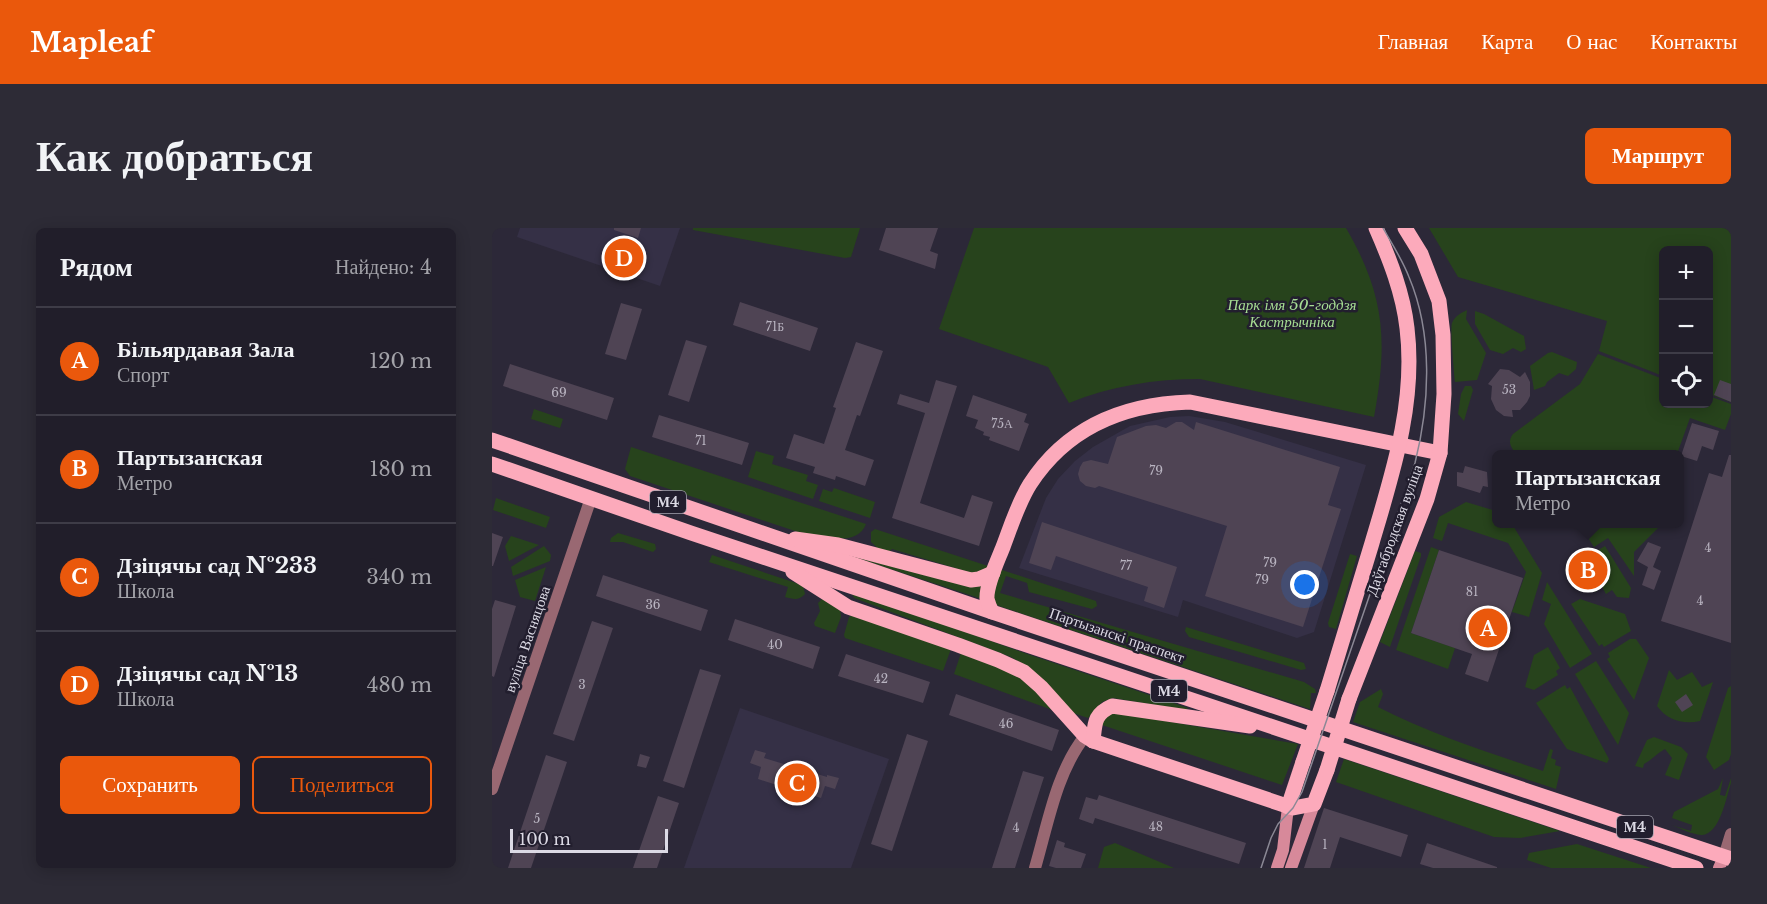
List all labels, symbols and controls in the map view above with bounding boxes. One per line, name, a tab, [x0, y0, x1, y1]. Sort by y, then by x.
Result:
text: Mapleaf	[30, 25, 152, 60]
text: Главная	[1378, 29, 1448, 55]
text: Карта	[1481, 29, 1533, 55]
text: О нас	[1566, 29, 1617, 55]
text: Контакты	[1650, 29, 1737, 55]
button: Маршрут	[1585, 128, 1731, 184]
text: Как добраться	[36, 130, 313, 182]
pin: D	[604, 236, 644, 280]
map controls	[1659, 246, 1713, 408]
button: +	[1659, 246, 1713, 300]
text: Рядом	[60, 251, 133, 283]
text: Найдено: 4	[335, 255, 432, 279]
park label: Парк імя 50-годдзя Кастрычніка	[1227, 295, 1356, 331]
button: −	[1659, 300, 1713, 354]
house number: 71Б	[766, 319, 784, 334]
text: Більярдавая Зала	[117, 336, 294, 363]
text: A	[71, 349, 88, 373]
text: 120 m	[369, 349, 432, 373]
button: locate	[1659, 354, 1713, 408]
text: Спорт	[117, 363, 170, 387]
house number: 53	[1502, 382, 1516, 397]
house number: 69	[551, 385, 567, 400]
house number: 75А	[991, 416, 1013, 431]
house number: 71	[695, 433, 707, 448]
text: Партызанская	[117, 444, 263, 471]
popup	[1492, 450, 1684, 528]
text: B	[72, 457, 87, 481]
text: 180 m	[369, 457, 432, 481]
street label: Даўгабродская вуліца	[1361, 461, 1427, 598]
house number: 79	[1149, 463, 1163, 478]
text: Партызанская	[1515, 464, 1661, 491]
text: Метро	[117, 471, 172, 495]
road number: М4	[650, 491, 686, 513]
text: Метро	[1515, 491, 1571, 515]
house number: 4	[1704, 540, 1712, 555]
pin: B	[1568, 548, 1608, 592]
text: Дзіцячы сад №233	[117, 552, 317, 579]
house number: 79	[1263, 555, 1277, 570]
house number: 77	[1120, 558, 1133, 573]
text: C	[71, 565, 88, 589]
text: 340 m	[367, 565, 432, 589]
your location	[1290, 570, 1319, 599]
house number: 79	[1255, 572, 1269, 587]
text: Школа	[117, 579, 174, 603]
street label: вуліца Васняцова	[500, 583, 554, 695]
house number: 81	[1466, 584, 1478, 599]
house number: 4	[1696, 593, 1704, 608]
house number: 36	[645, 597, 661, 612]
street label: Партызанскі праспект	[1047, 603, 1187, 667]
pin: A	[1468, 606, 1508, 650]
house number: 40	[767, 637, 783, 652]
text: Дзіцячы сад №13	[117, 660, 298, 687]
house number: 42	[874, 671, 888, 686]
text: D	[70, 673, 89, 697]
text: 480 m	[367, 673, 432, 697]
house number: 3	[578, 677, 586, 692]
road number: М4	[1151, 680, 1187, 702]
text: Школа	[117, 687, 174, 711]
house number: 46	[999, 716, 1014, 731]
button: Сохранить	[60, 756, 240, 814]
button: Поделиться	[252, 756, 432, 814]
pin: C	[778, 760, 816, 806]
house number: 5	[534, 811, 541, 826]
road number: М4	[1617, 816, 1653, 838]
house number: 48	[1149, 819, 1163, 834]
house number: 4	[1012, 820, 1020, 835]
scale bar	[510, 826, 668, 854]
text: 100 m	[519, 829, 571, 849]
house number: 1	[1322, 837, 1328, 852]

